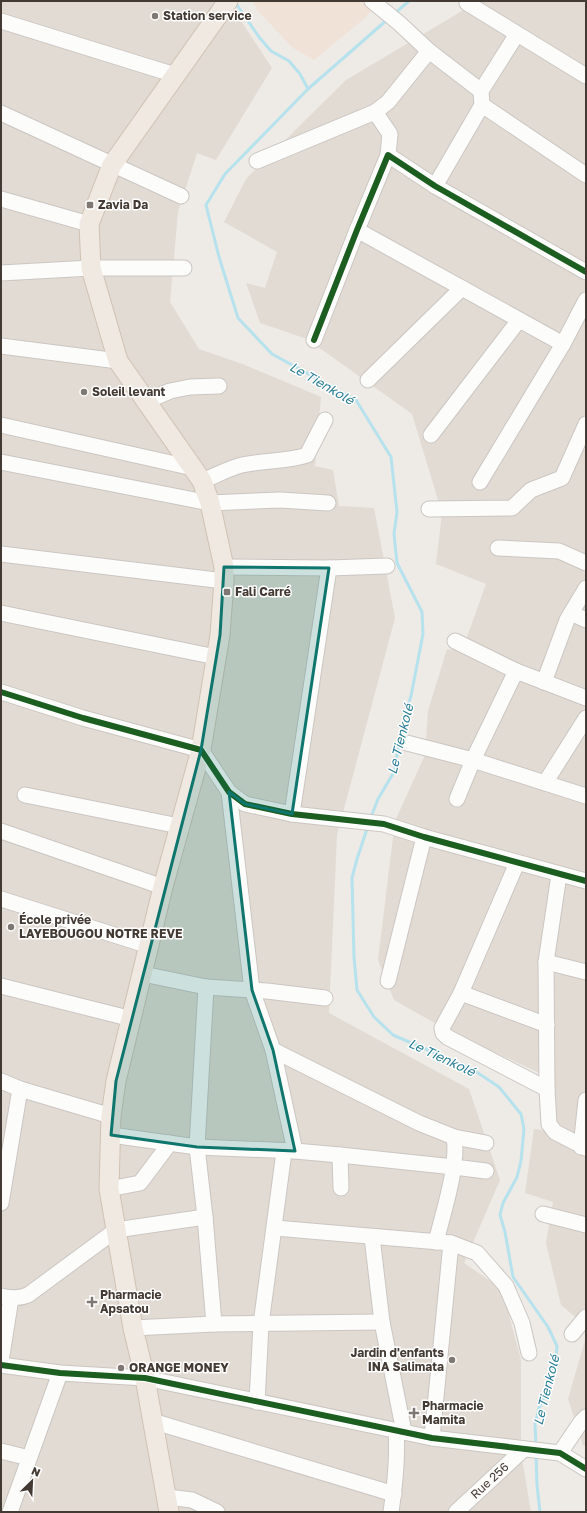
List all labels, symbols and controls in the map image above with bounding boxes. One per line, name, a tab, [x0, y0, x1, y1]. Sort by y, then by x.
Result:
place label: Station service	[163, 8, 251, 23]
marker: Station service	[150, 11, 160, 21]
place label: Zavia Da	[98, 197, 148, 212]
marker: Zavia Da	[85, 200, 95, 210]
water label: Le Tienkolé	[287, 358, 358, 409]
place label: Soleil levant	[92, 384, 165, 399]
marker: Soleil levant	[79, 387, 89, 397]
place label: Fali Carré	[235, 584, 291, 599]
marker: Fali Carré	[222, 587, 232, 597]
water label: Le Tienkolé	[384, 701, 417, 776]
place label: École privée LAYEBOUGOU NOTRE REVE	[19, 912, 183, 941]
marker: École privée LAYEBOUGOU NOTRE REVE	[6, 922, 16, 932]
water label: Le Tienkolé	[406, 1035, 479, 1080]
place label: Pharmacie Apsatou	[100, 1287, 162, 1316]
marker: Pharmacie Apsatou	[87, 1297, 97, 1307]
place label: Jardin d'enfants INA Salimata	[350, 1345, 444, 1374]
water label: Le Tienkolé	[530, 1352, 563, 1427]
marker: Jardin d'enfants INA Salimata	[447, 1355, 457, 1365]
place label: ORANGE MONEY	[129, 1360, 229, 1375]
marker: ORANGE MONEY	[116, 1363, 126, 1373]
place label: Pharmacie Mamita	[422, 1398, 484, 1427]
marker: Pharmacie Mamita	[409, 1408, 419, 1418]
street label: Rue 256	[467, 1459, 512, 1502]
north arrow	[12, 1461, 52, 1501]
text: N	[30, 1464, 43, 1479]

